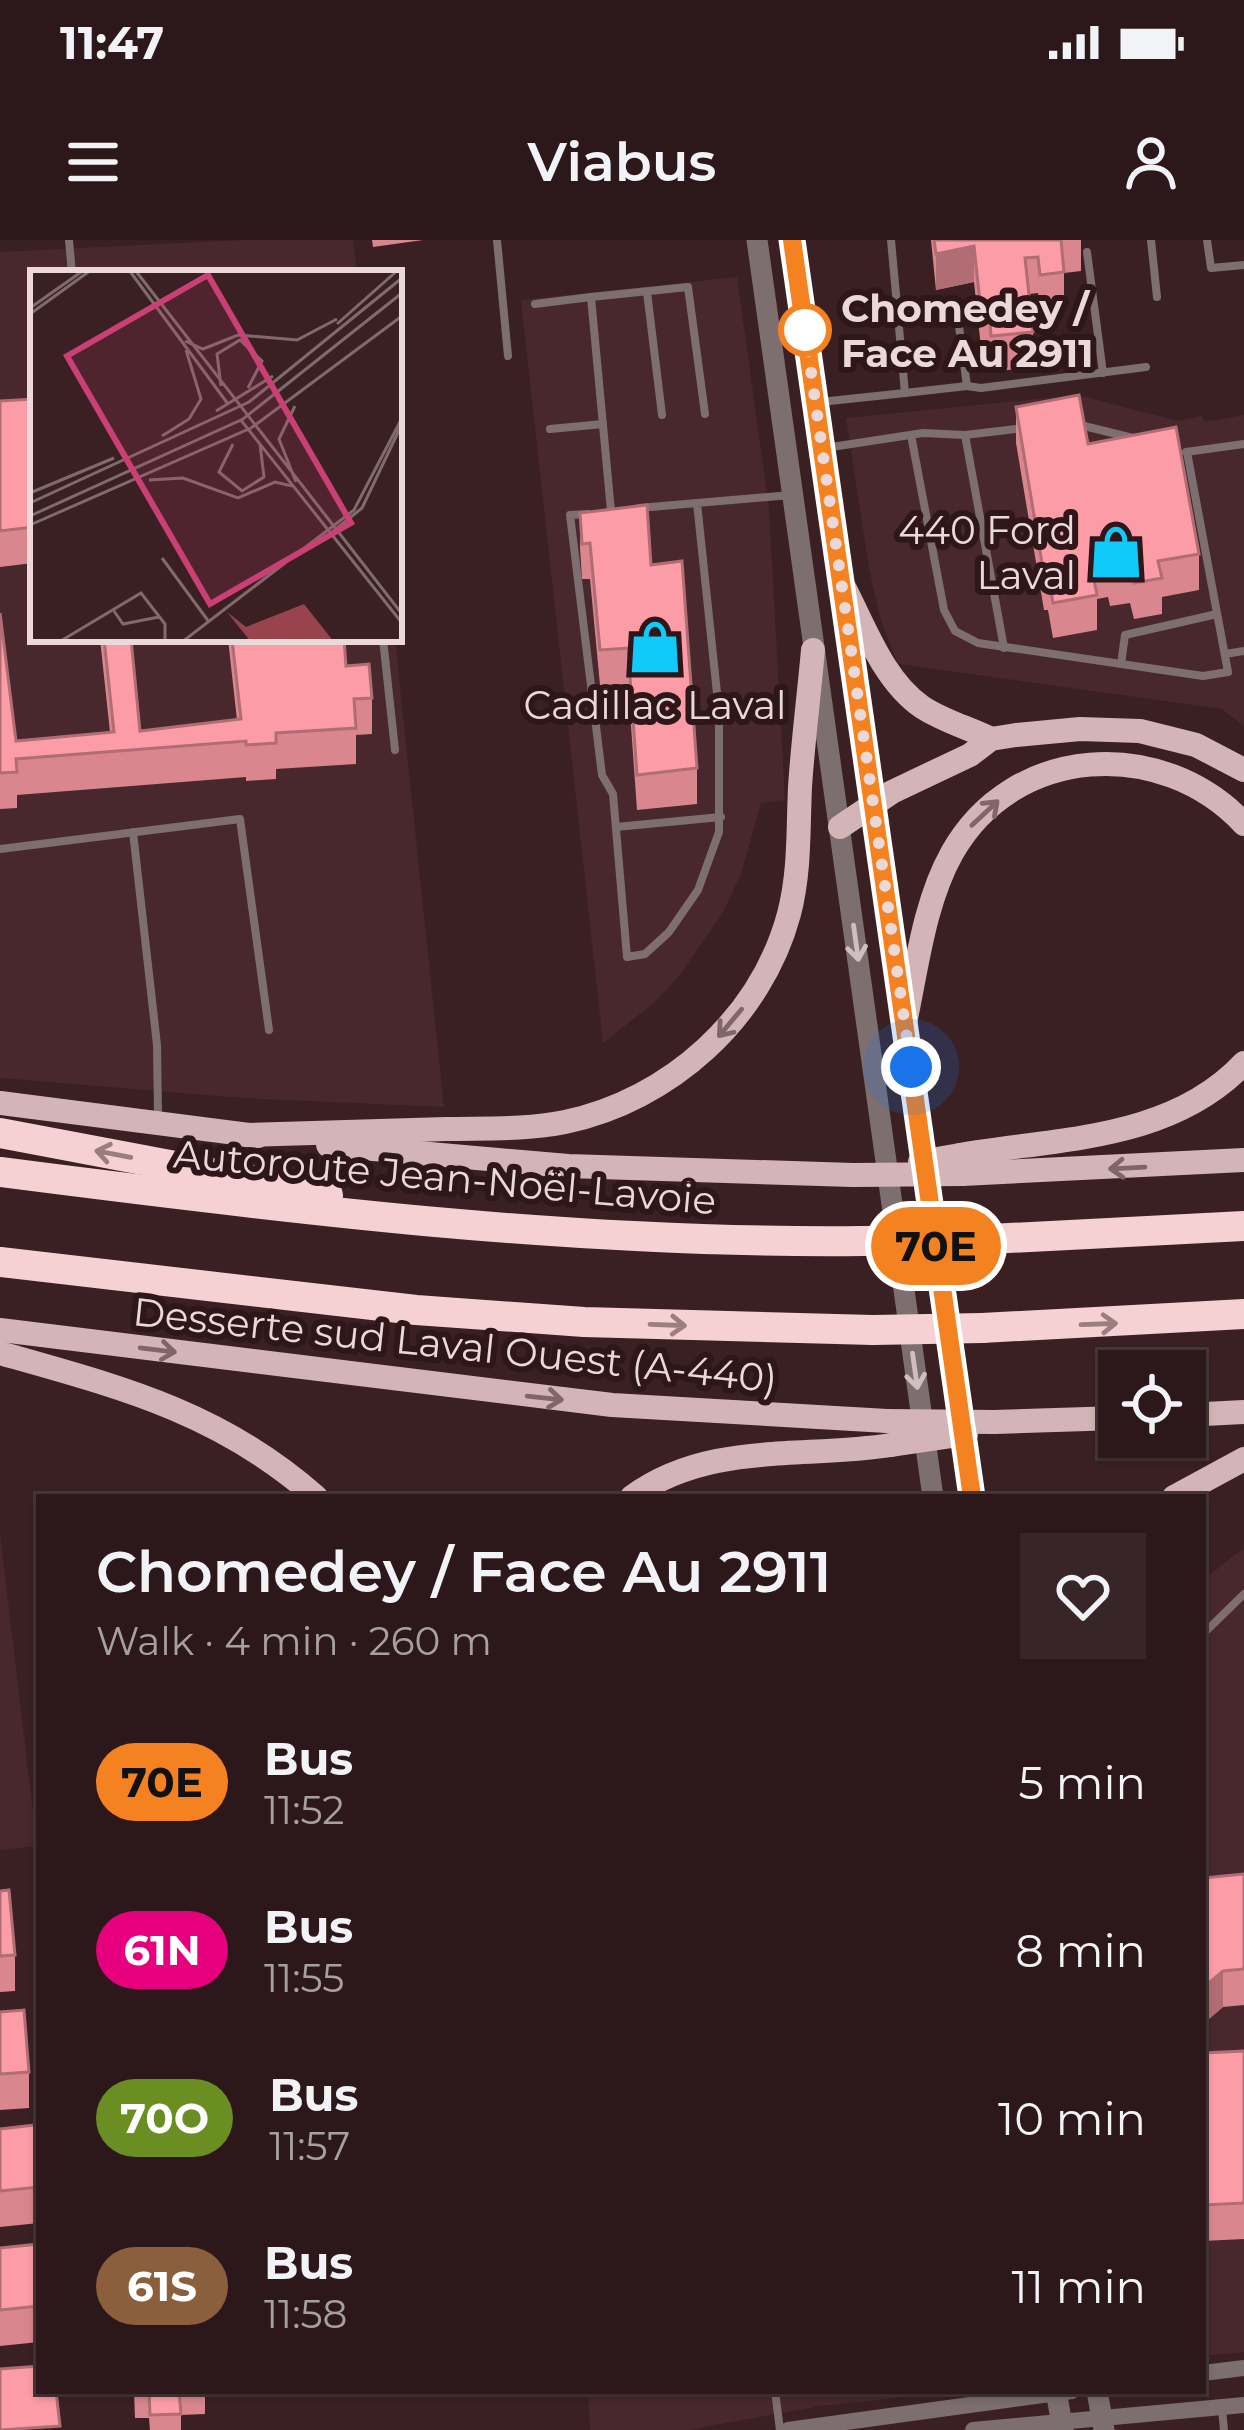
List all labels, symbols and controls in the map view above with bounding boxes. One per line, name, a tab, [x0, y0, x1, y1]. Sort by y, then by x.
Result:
text: 11:47	[60, 15, 164, 70]
icon: menu	[60, 129, 126, 195]
text: Viabus	[528, 129, 716, 195]
icon: person	[1118, 129, 1184, 195]
inset map	[30, 270, 402, 642]
place label: Chomedey / Face Au 2911	[841, 284, 1094, 377]
marker: Chomedey / Face Au 2911	[780, 305, 830, 355]
place label: 440 Ford Laval	[898, 506, 1076, 599]
shop icon: 440 Ford Laval	[1087, 523, 1145, 581]
shop icon: Cadillac Laval	[626, 618, 684, 676]
place label: Cadillac Laval	[524, 681, 786, 729]
one-way arrow	[969, 799, 999, 828]
one-way arrow	[845, 923, 867, 962]
one-way arrow	[718, 1006, 744, 1038]
your location	[881, 1037, 941, 1097]
street label: Autoroute Jean-Noël-Lavoie	[172, 1129, 718, 1225]
one-way arrow	[95, 1142, 134, 1164]
one-way arrow	[1108, 1157, 1147, 1180]
line badge: 70E	[867, 1207, 1005, 1285]
text: 70E	[895, 1220, 977, 1272]
street label: Desserte sud Laval Ouest (A-440)	[131, 1287, 779, 1403]
one-way arrow	[1079, 1312, 1118, 1335]
one-way arrow	[648, 1314, 687, 1337]
one-way arrow	[138, 1339, 177, 1361]
one-way arrow	[904, 1350, 927, 1389]
map controls	[1098, 1350, 1206, 1458]
button: locate	[1098, 1350, 1206, 1458]
one-way arrow	[525, 1387, 564, 1410]
button: heart	[1020, 1533, 1146, 1659]
text: Chomedey / Face Au 2911	[96, 1537, 831, 1606]
text: Walk · 4 min · 260 m	[96, 1617, 492, 1665]
text: Bus	[264, 1731, 353, 1786]
text: 5 min	[1018, 1755, 1146, 1810]
text: 70E	[121, 1756, 203, 1808]
text: 11:52	[264, 1786, 344, 1834]
text: Bus	[264, 1899, 353, 1954]
text: 8 min	[1015, 1923, 1146, 1978]
text: 61N	[123, 1924, 201, 1976]
text: 11:55	[264, 1954, 344, 2002]
text: Bus	[269, 2067, 358, 2122]
text: 10 min	[998, 2091, 1146, 2146]
text: 70O	[120, 2092, 209, 2144]
text: 11:57	[269, 2122, 350, 2170]
text: Bus	[264, 2235, 353, 2290]
text: 11 min	[1011, 2259, 1146, 2314]
text: 61S	[127, 2260, 197, 2312]
text: 11:58	[264, 2290, 347, 2338]

